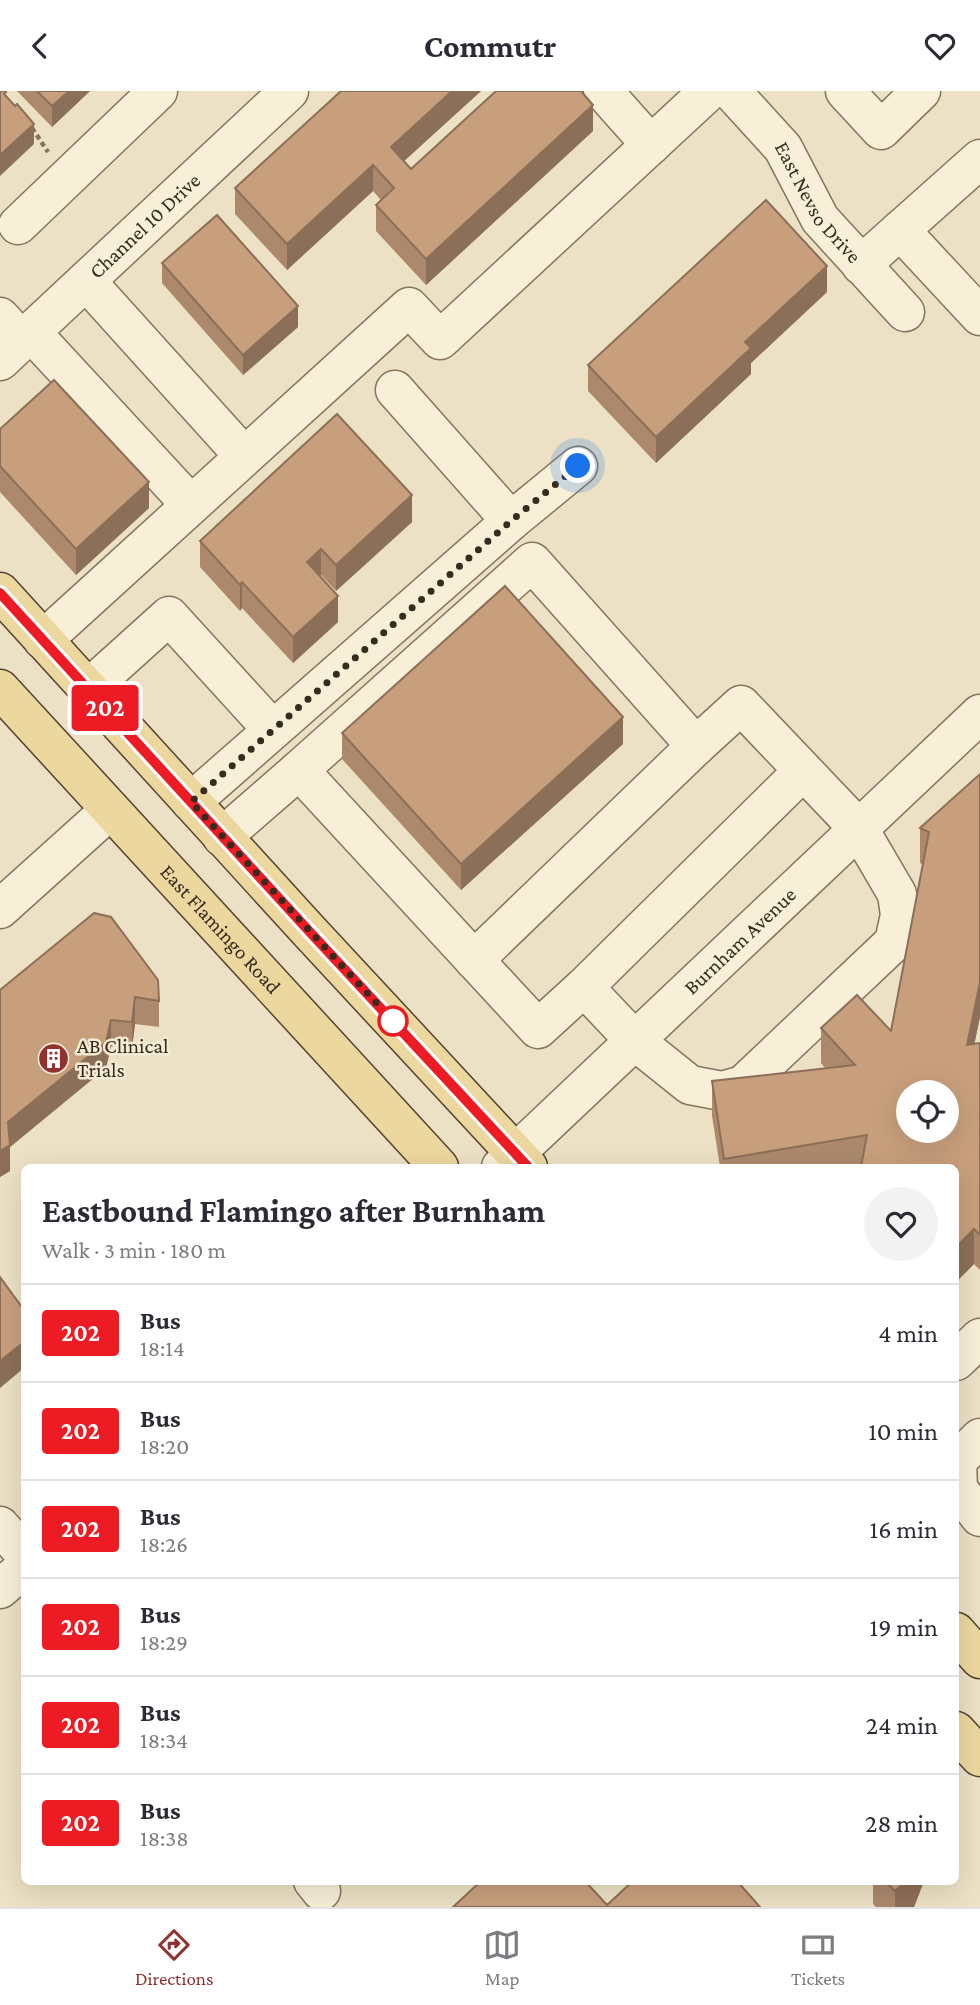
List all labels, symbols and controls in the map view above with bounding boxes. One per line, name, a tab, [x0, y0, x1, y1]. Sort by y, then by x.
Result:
icon: back	[21, 27, 59, 65]
icon: heart	[921, 27, 959, 65]
text: Commutr	[424, 28, 556, 64]
street label: East Nevso Drive	[770, 137, 866, 268]
street label: Channel 10 Drive	[84, 168, 205, 283]
your location	[560, 448, 595, 483]
line badge: 202	[65, 685, 145, 731]
text: 202	[86, 694, 124, 721]
street label: East Flamingo Road	[155, 860, 286, 999]
street label: Burnham Avenue	[679, 882, 801, 1000]
unlabelled marker	[378, 1006, 408, 1036]
place label: AB Clinical Trials	[77, 1034, 169, 1082]
building icon: AB Clinical Trials	[37, 1041, 71, 1075]
map controls	[896, 1080, 959, 1143]
button: locate	[896, 1080, 959, 1143]
button: heart	[864, 1187, 938, 1261]
text: Eastbound Flamingo after Burnham	[42, 1192, 545, 1229]
text: Walk · 3 min · 180 m	[42, 1237, 226, 1263]
text: Bus	[140, 1306, 181, 1335]
text: 202	[61, 1319, 100, 1346]
text: 4 min	[878, 1319, 938, 1348]
text: 18:14	[140, 1335, 185, 1361]
text: Bus	[140, 1404, 181, 1433]
text: 202	[61, 1417, 100, 1444]
text: 10 min	[868, 1417, 938, 1446]
text: 18:20	[140, 1433, 189, 1459]
text: Bus	[140, 1502, 181, 1531]
text: 202	[61, 1515, 100, 1542]
text: 16 min	[870, 1515, 938, 1544]
text: 18:26	[140, 1531, 188, 1557]
text: Bus	[140, 1600, 181, 1629]
text: 202	[61, 1613, 100, 1640]
text: 19 min	[870, 1613, 938, 1642]
text: 18:29	[140, 1629, 188, 1655]
text: Bus	[140, 1698, 181, 1727]
text: 202	[61, 1711, 100, 1738]
text: 24 min	[866, 1711, 938, 1740]
text: 18:34	[140, 1727, 188, 1753]
text: Bus	[140, 1796, 181, 1825]
text: 202	[61, 1809, 100, 1836]
text: 28 min	[865, 1809, 938, 1838]
text: 18:38	[140, 1825, 189, 1851]
tab: Directions	[135, 1926, 213, 1989]
tab: Map	[483, 1926, 521, 1989]
tab: Tickets	[791, 1926, 845, 1989]

